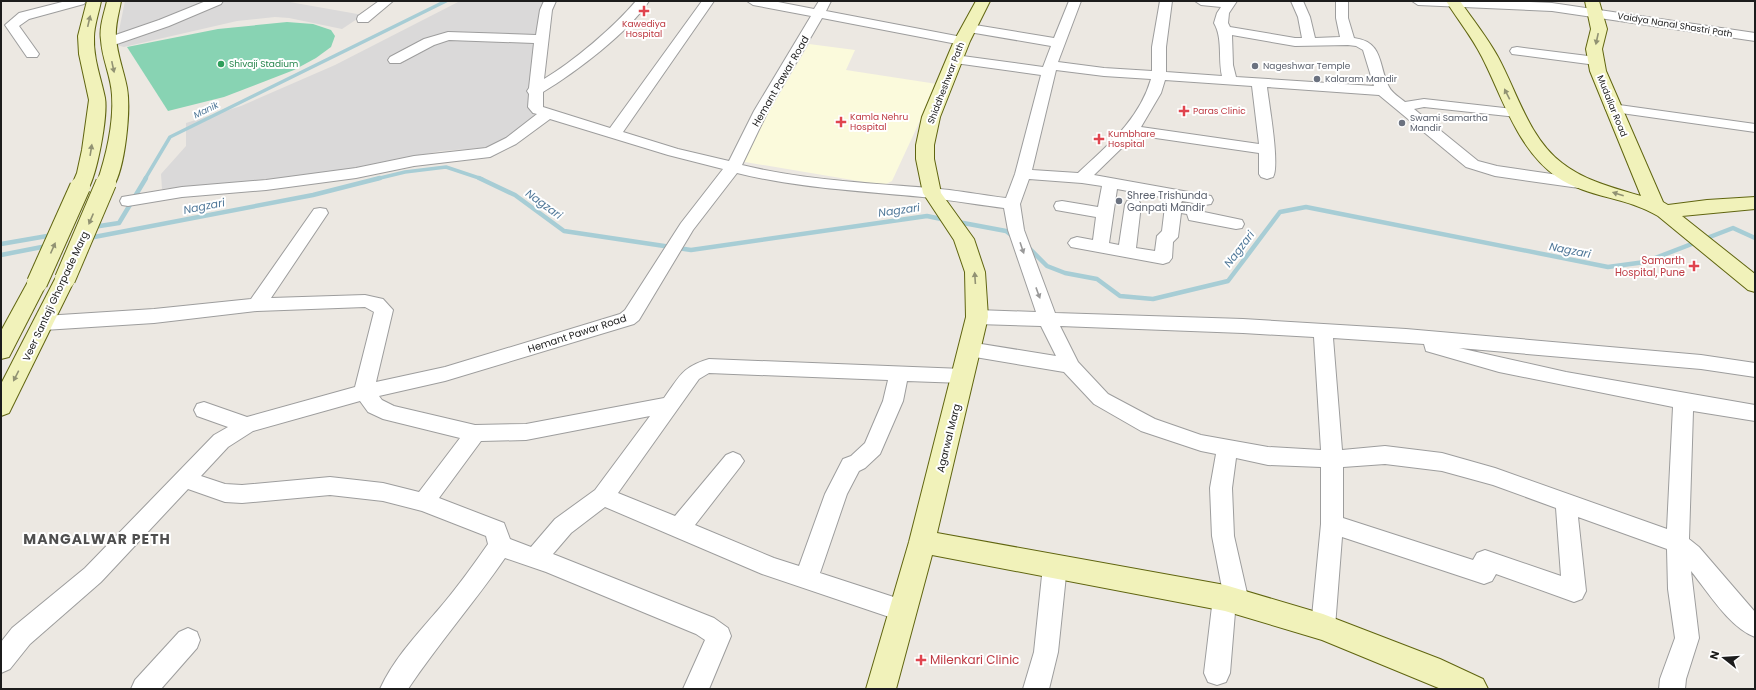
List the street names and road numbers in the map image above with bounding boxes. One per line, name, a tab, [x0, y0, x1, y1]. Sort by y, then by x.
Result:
street label: Vaidya Nanal Shastri Path	[1617, 10, 1734, 40]
street label: Hemant Pawar Road	[748, 33, 813, 130]
street label: Shiddheshwar Path	[925, 40, 967, 126]
street label: Mudaliar Road	[1594, 73, 1630, 139]
street label: Veer Santaji Ghorpade Marg	[19, 229, 92, 364]
street label: Hemant Pawar Road	[526, 310, 628, 356]
street label: Agarwal Marg	[933, 402, 964, 474]

